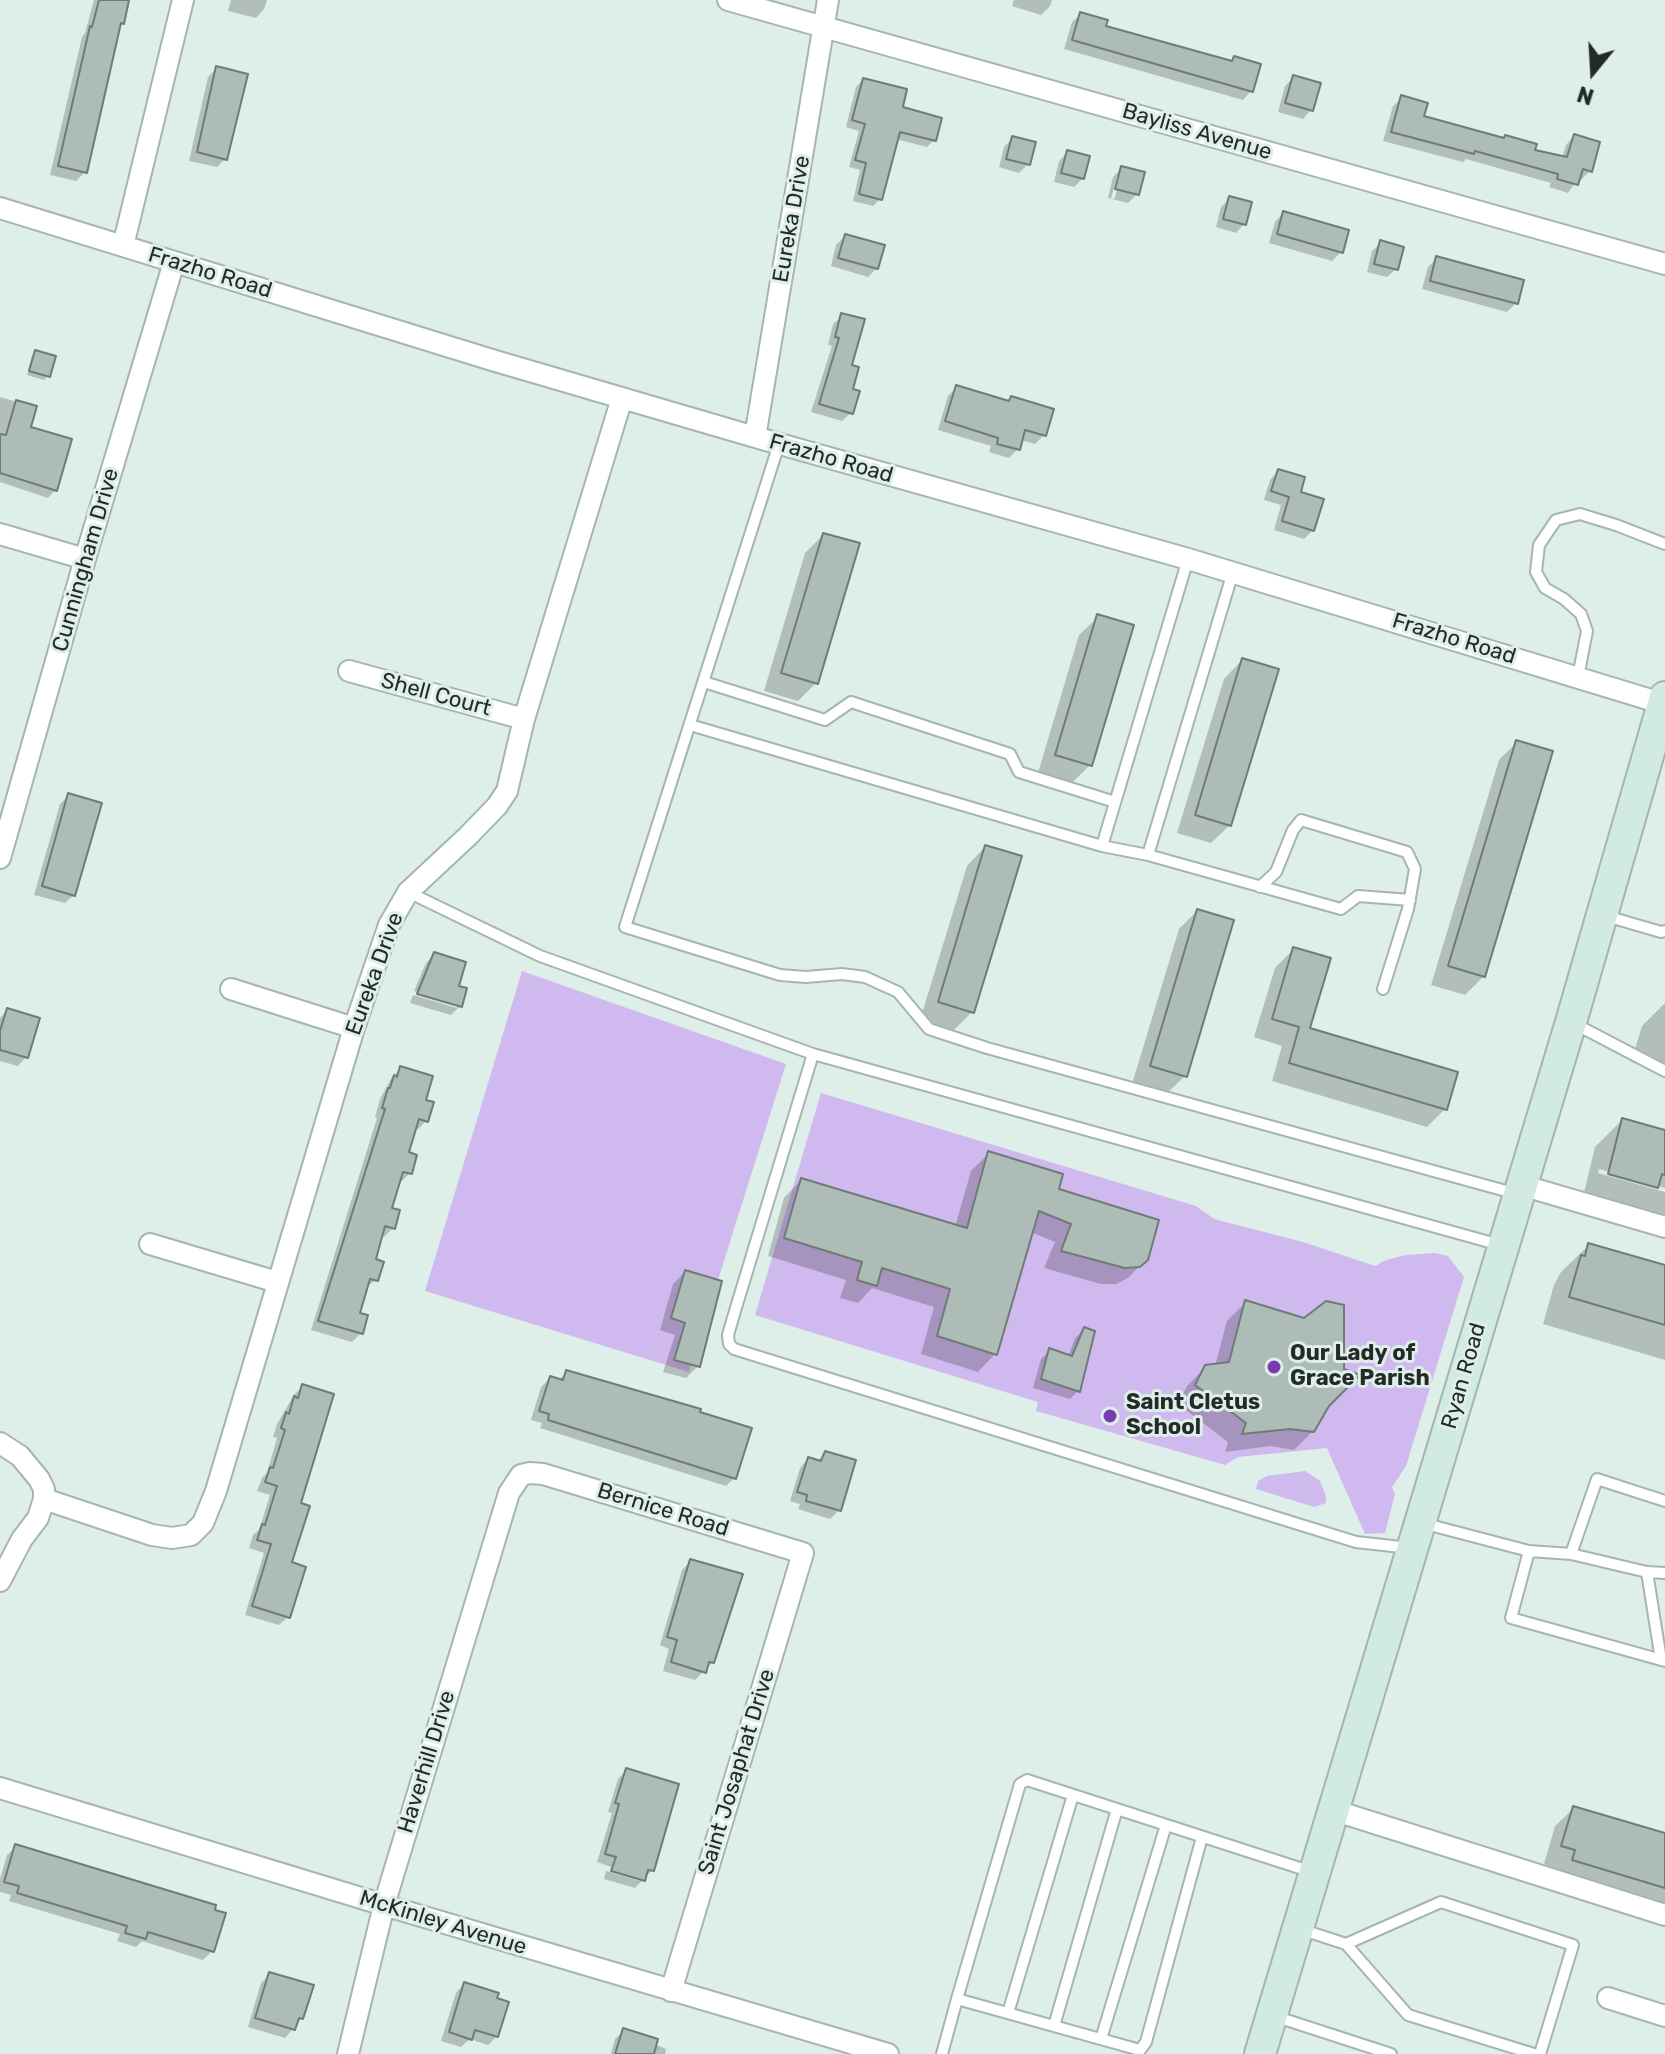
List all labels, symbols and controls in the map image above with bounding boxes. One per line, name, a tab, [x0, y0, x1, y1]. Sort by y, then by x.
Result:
north arrow	[1553, 32, 1633, 112]
text: N	[1574, 80, 1597, 111]
street label: Bayliss Avenue	[1119, 98, 1275, 166]
street label: Eureka Drive	[768, 153, 816, 285]
street label: Frazho Road	[145, 242, 275, 304]
street label: Frazho Road	[766, 429, 896, 489]
street label: Cunningham Drive	[47, 465, 125, 655]
street label: Frazho Road	[1389, 608, 1519, 670]
street label: Shell Court	[378, 668, 494, 722]
street label: Eureka Drive	[341, 909, 409, 1039]
street label: Ryan Road	[1436, 1320, 1492, 1432]
place label: Our Lady of Grace Parish	[1290, 1341, 1430, 1392]
marker: Our Lady of Grace Parish	[1265, 1358, 1283, 1376]
place label: Saint Cletus School	[1126, 1390, 1260, 1442]
marker: Saint Cletus School	[1101, 1407, 1119, 1425]
street label: Bernice Road	[594, 1477, 732, 1543]
street label: Saint Josaphat Drive	[693, 1666, 781, 1878]
street label: Haverhill Drive	[393, 1687, 461, 1837]
street label: McKinley Avenue	[356, 1885, 530, 1961]

